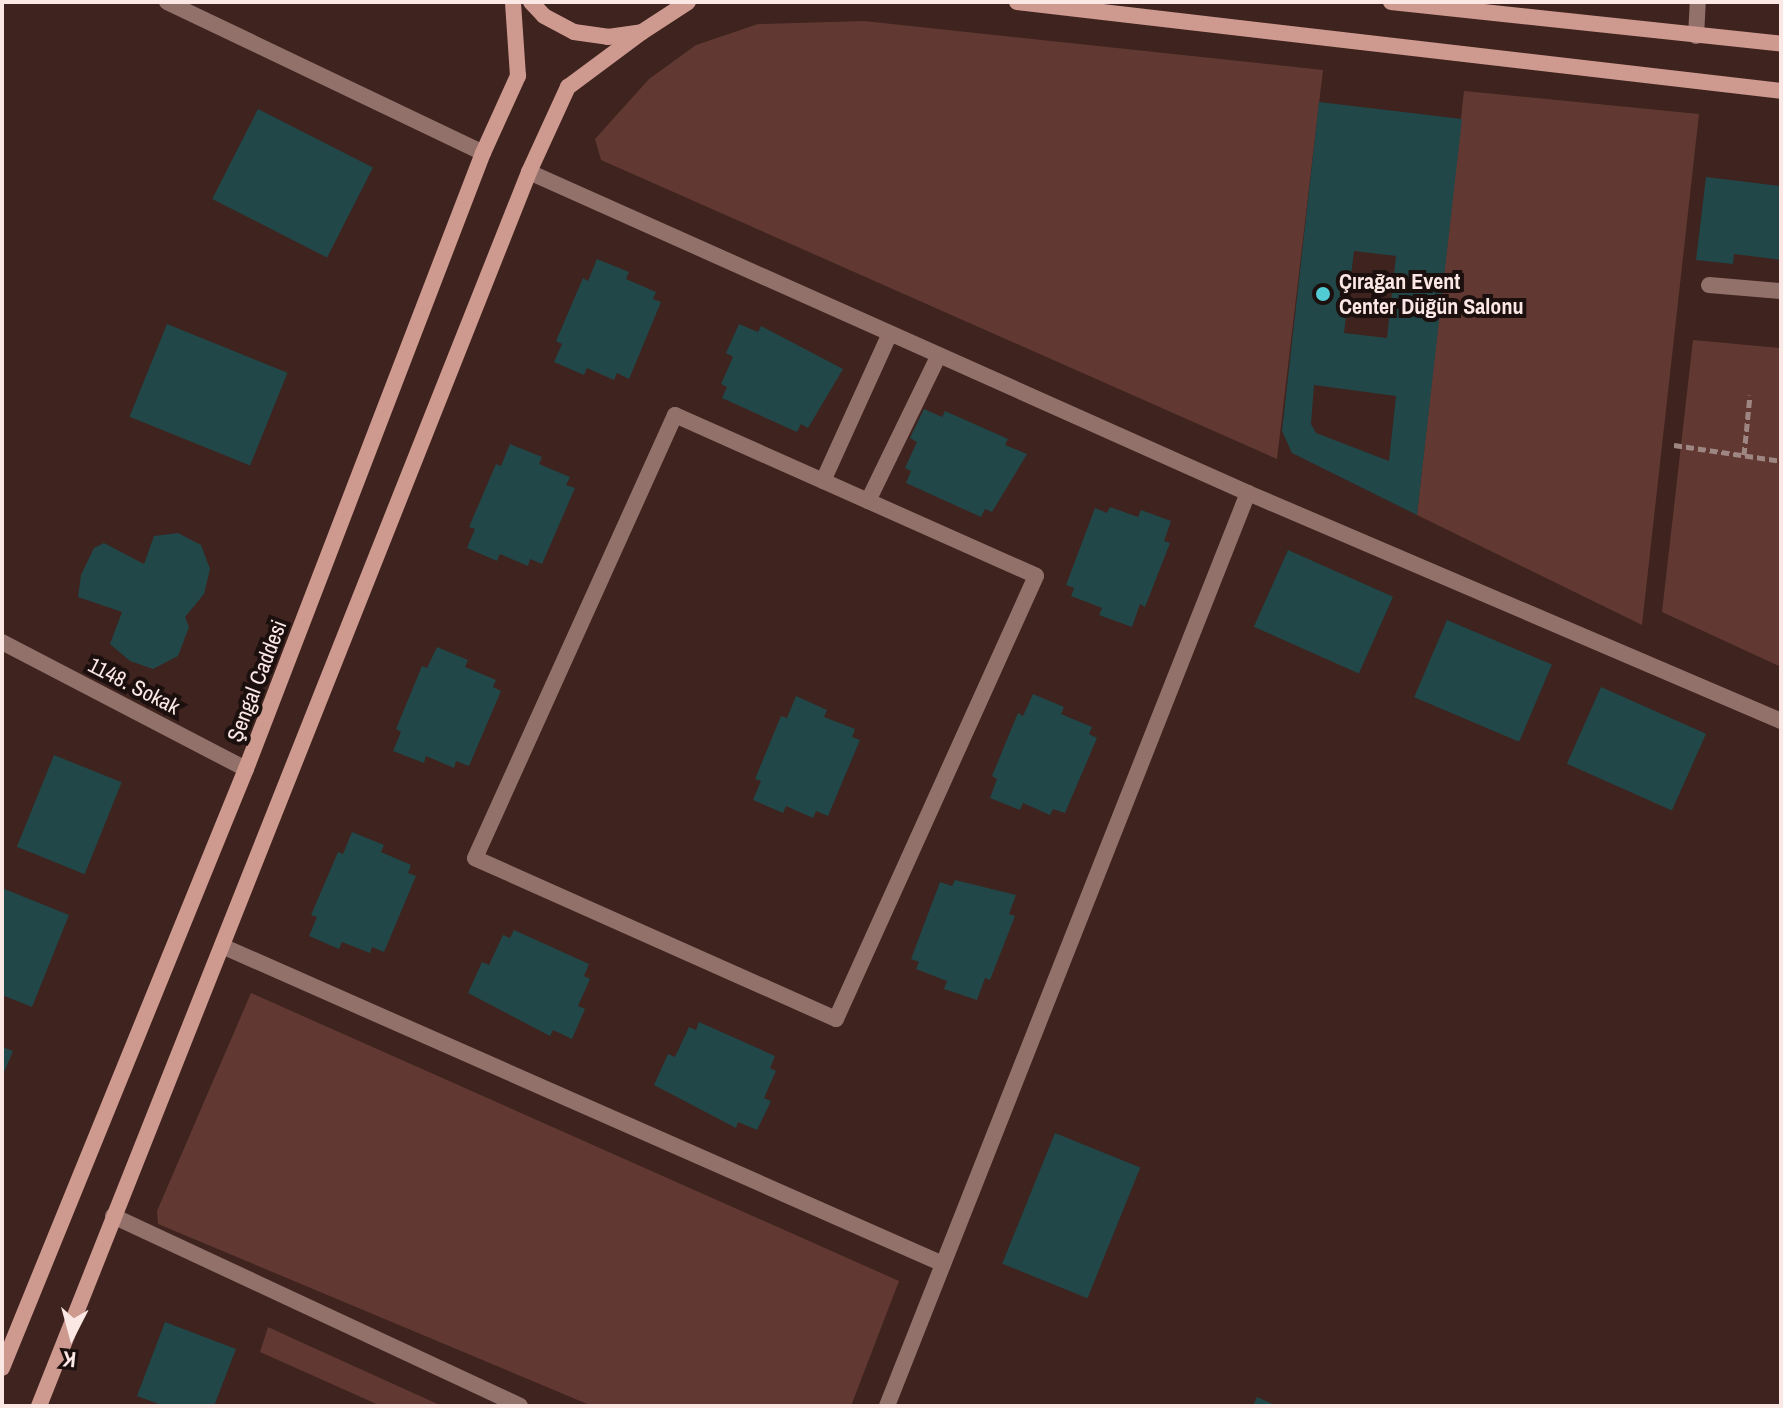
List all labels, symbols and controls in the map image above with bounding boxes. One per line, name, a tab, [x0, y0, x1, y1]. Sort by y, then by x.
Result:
place label: Çırağan Event Center Düğün Salonu	[1339, 268, 1523, 320]
marker: Çırağan Event Center Düğün Salonu	[1314, 285, 1332, 303]
street label: Şengal Caddesi	[222, 616, 292, 746]
street label: 1148. Sokak	[84, 652, 184, 720]
north arrow	[32, 1296, 112, 1376]
text: K	[61, 1344, 78, 1375]

